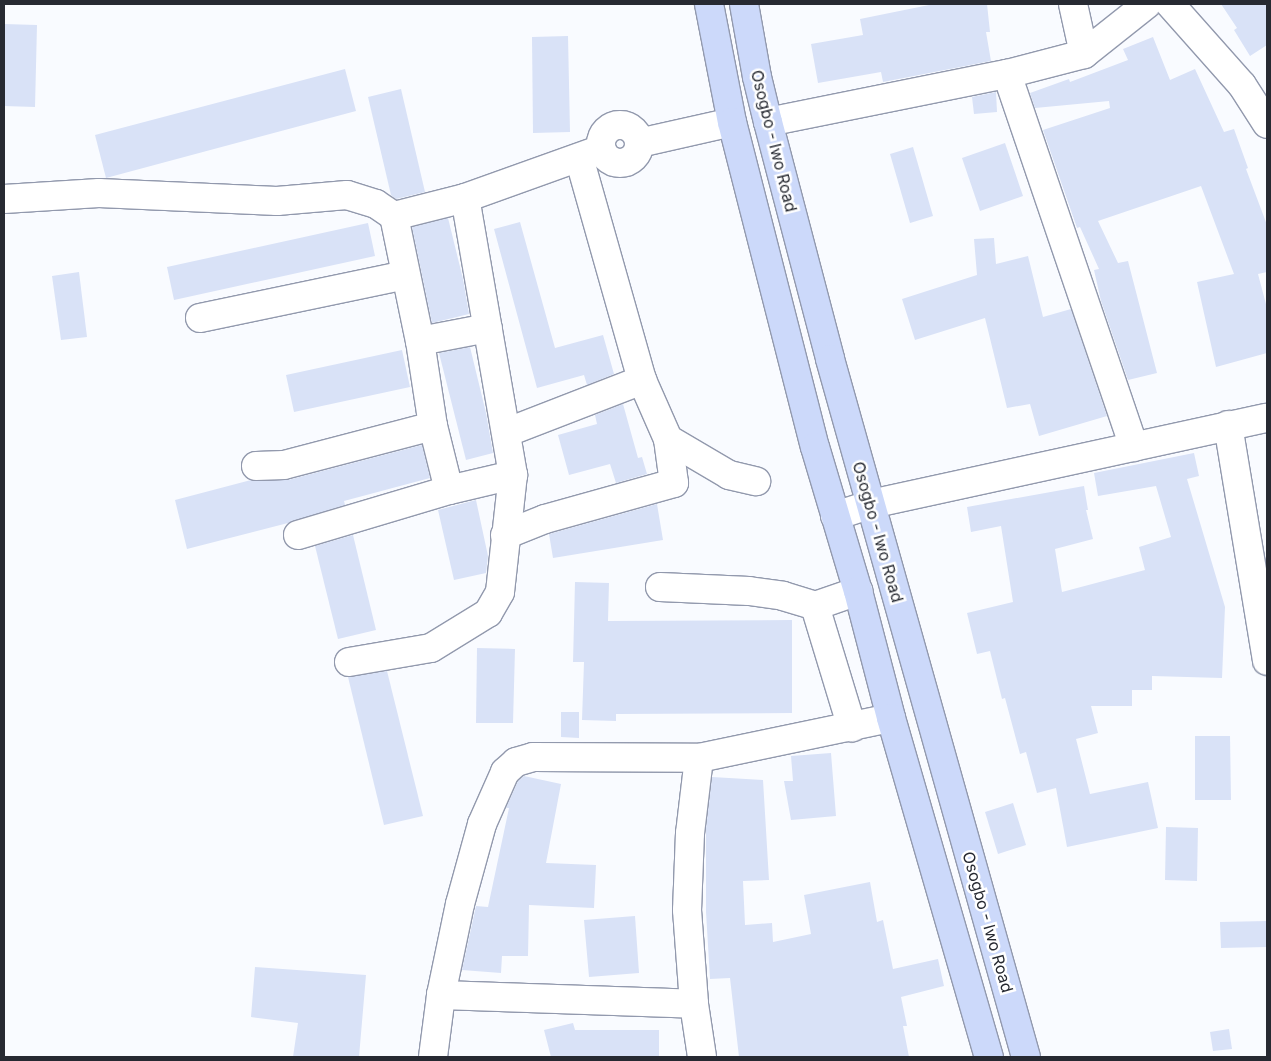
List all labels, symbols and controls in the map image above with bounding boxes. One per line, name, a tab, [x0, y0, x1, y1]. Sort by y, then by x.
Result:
street label: Osogbo - Iwo Road	[747, 68, 801, 214]
street label: Osogbo - Iwo Road	[849, 459, 907, 605]
street label: Osogbo - Iwo Road	[959, 849, 1017, 995]

